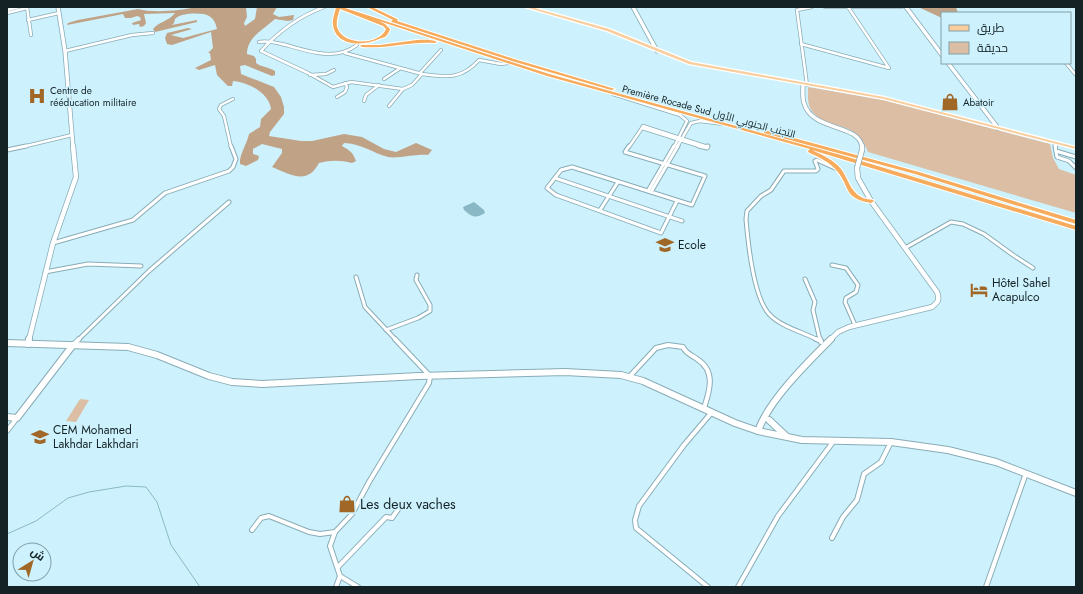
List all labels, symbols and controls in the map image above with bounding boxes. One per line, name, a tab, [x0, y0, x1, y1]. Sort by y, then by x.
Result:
legend	[941, 12, 1071, 64]
text: طريق	[977, 19, 1005, 37]
text: حديقة	[977, 39, 1008, 57]
street label: Première Rocade Sud التجنب الجنوبي الأول	[620, 81, 797, 142]
place label: Centre de rééducation militaire	[50, 83, 136, 110]
hospital icon: Centre de rééducation militaire	[27, 86, 47, 106]
shop icon: Abatoir	[940, 92, 960, 112]
place label: Abatoir	[963, 95, 995, 110]
school or university icon: Ecole	[655, 235, 675, 255]
place label: Ecole	[678, 236, 706, 254]
place label: Hôtel Sahel Acapulco	[992, 274, 1050, 306]
hotel icon: Hôtel Sahel Acapulco	[969, 280, 989, 300]
place label: CEM Mohamed Lakhdar Lakhdari	[53, 421, 139, 453]
school or university icon: CEM Mohamed Lakhdar Lakhdari	[30, 427, 50, 447]
shop icon: Les deux vaches	[337, 494, 357, 514]
place label: Les deux vaches	[360, 494, 456, 514]
north arrow	[12, 542, 52, 582]
text: ش	[28, 543, 48, 565]

